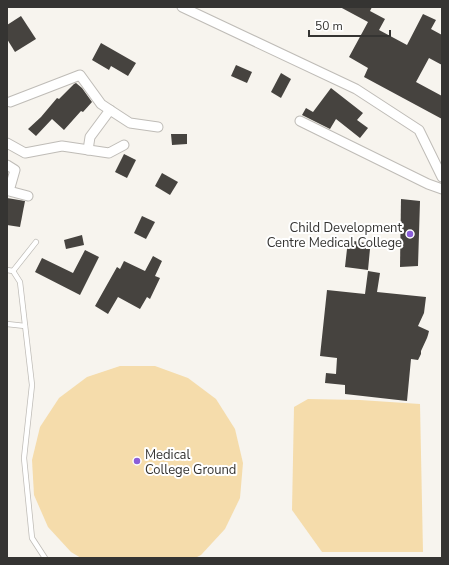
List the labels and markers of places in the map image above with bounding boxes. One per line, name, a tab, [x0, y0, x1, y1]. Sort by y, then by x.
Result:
place label: Child Development Centre Medical College	[267, 219, 402, 252]
marker: Child Development Centre Medical College	[405, 229, 415, 239]
place label: Medical College Ground	[145, 446, 236, 479]
marker: Medical College Ground	[132, 456, 142, 466]

